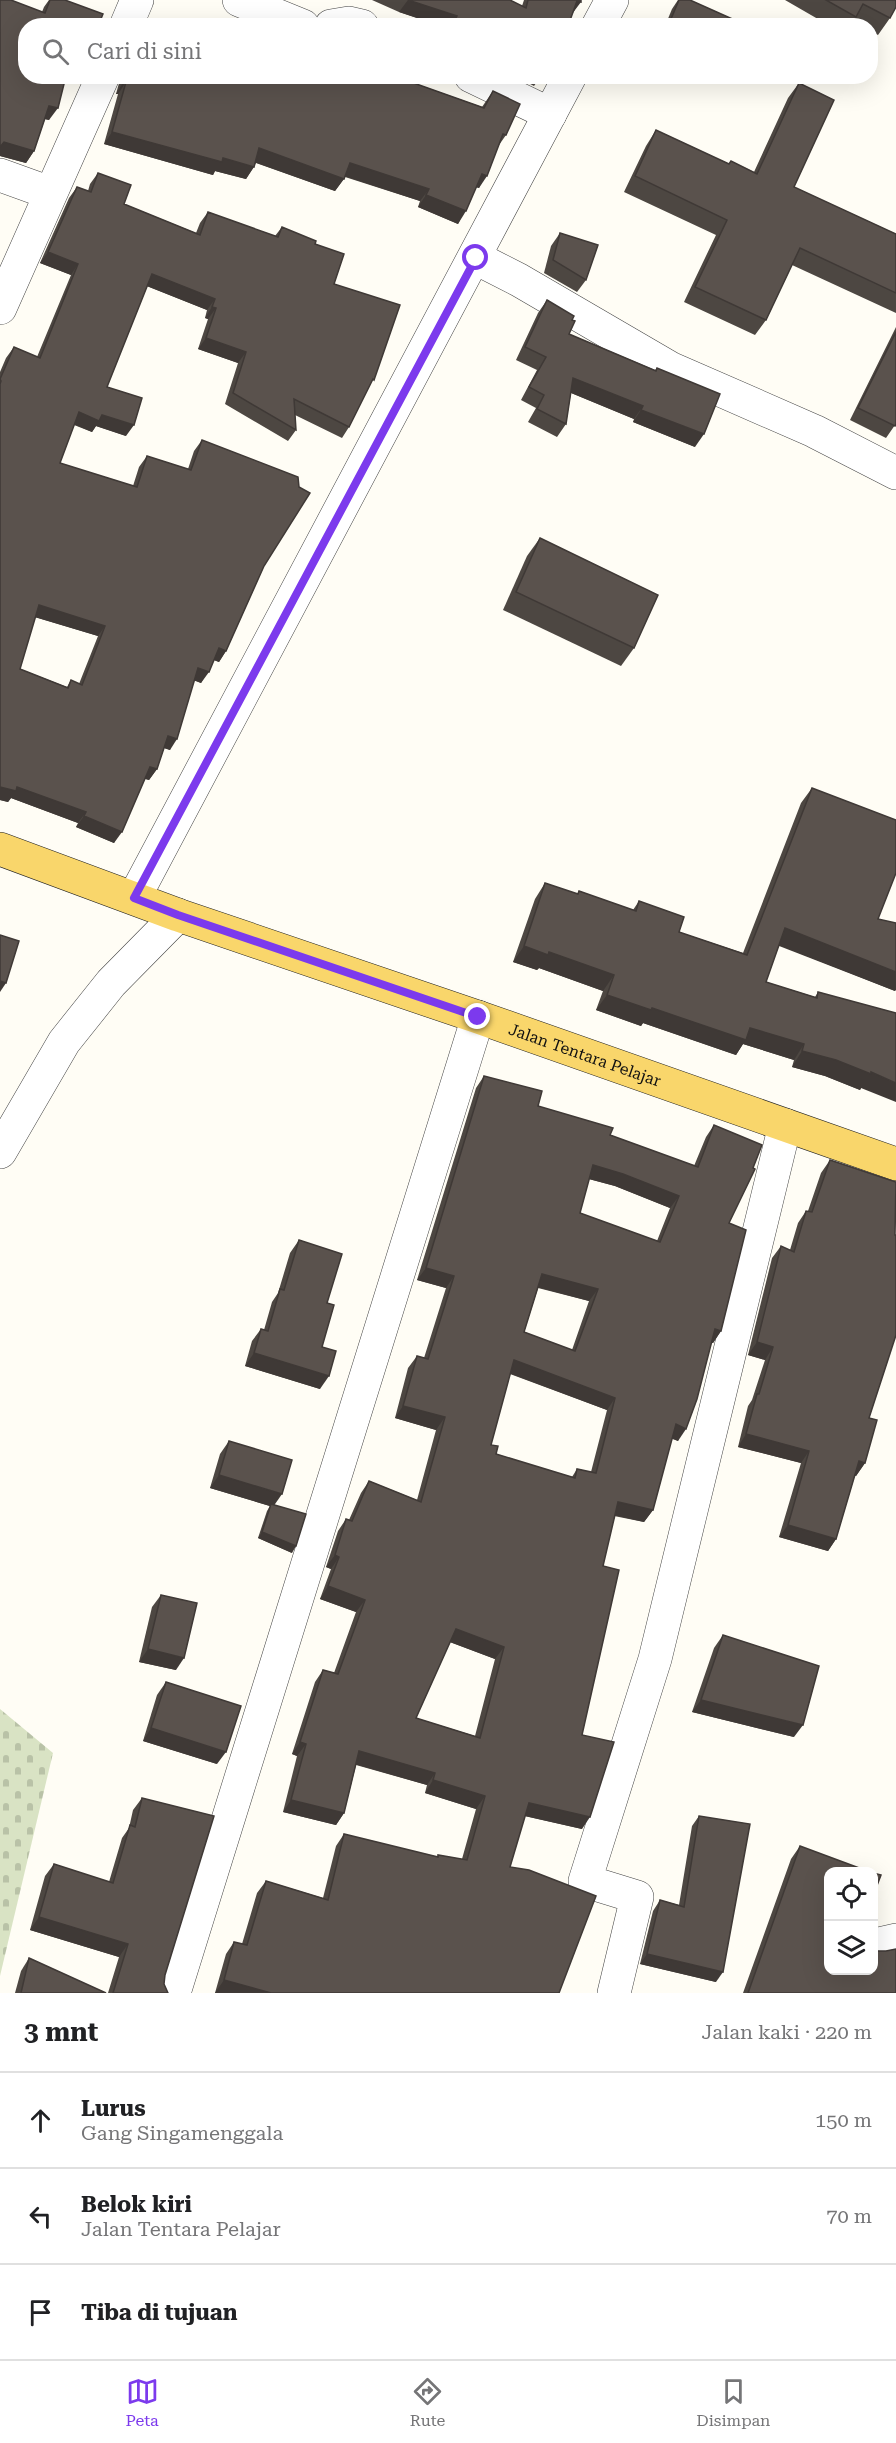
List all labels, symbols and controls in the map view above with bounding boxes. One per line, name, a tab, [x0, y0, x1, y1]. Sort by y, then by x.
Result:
search box	[18, 18, 878, 84]
icon: search	[39, 35, 72, 68]
text: Cari di sini	[87, 39, 202, 64]
route start	[462, 244, 488, 270]
route end	[464, 1003, 490, 1029]
street label: Jalan Tentara Pelajar	[506, 1020, 664, 1091]
map controls	[824, 1867, 878, 1975]
button: locate	[824, 1867, 878, 1921]
button: layers	[824, 1921, 878, 1975]
text: 3 mnt	[24, 2017, 98, 2047]
text: Jalan kaki · 220 m	[701, 2020, 872, 2044]
text: Lurus	[81, 2096, 146, 2121]
icon: ahead	[24, 2104, 57, 2137]
text: 150 m	[815, 2108, 872, 2132]
text: Gang Singamenggala	[81, 2121, 283, 2145]
text: Belok kiri	[81, 2192, 192, 2217]
icon: left	[24, 2200, 57, 2233]
text: 70 m	[826, 2204, 872, 2228]
text: Jalan Tentara Pelajar	[81, 2217, 281, 2241]
icon: arrive	[24, 2296, 57, 2329]
text: Tiba di tujuan	[81, 2300, 237, 2325]
tab: Peta	[126, 2375, 159, 2430]
tab: Rute	[410, 2375, 445, 2430]
tab: Disimpan	[696, 2375, 770, 2430]

